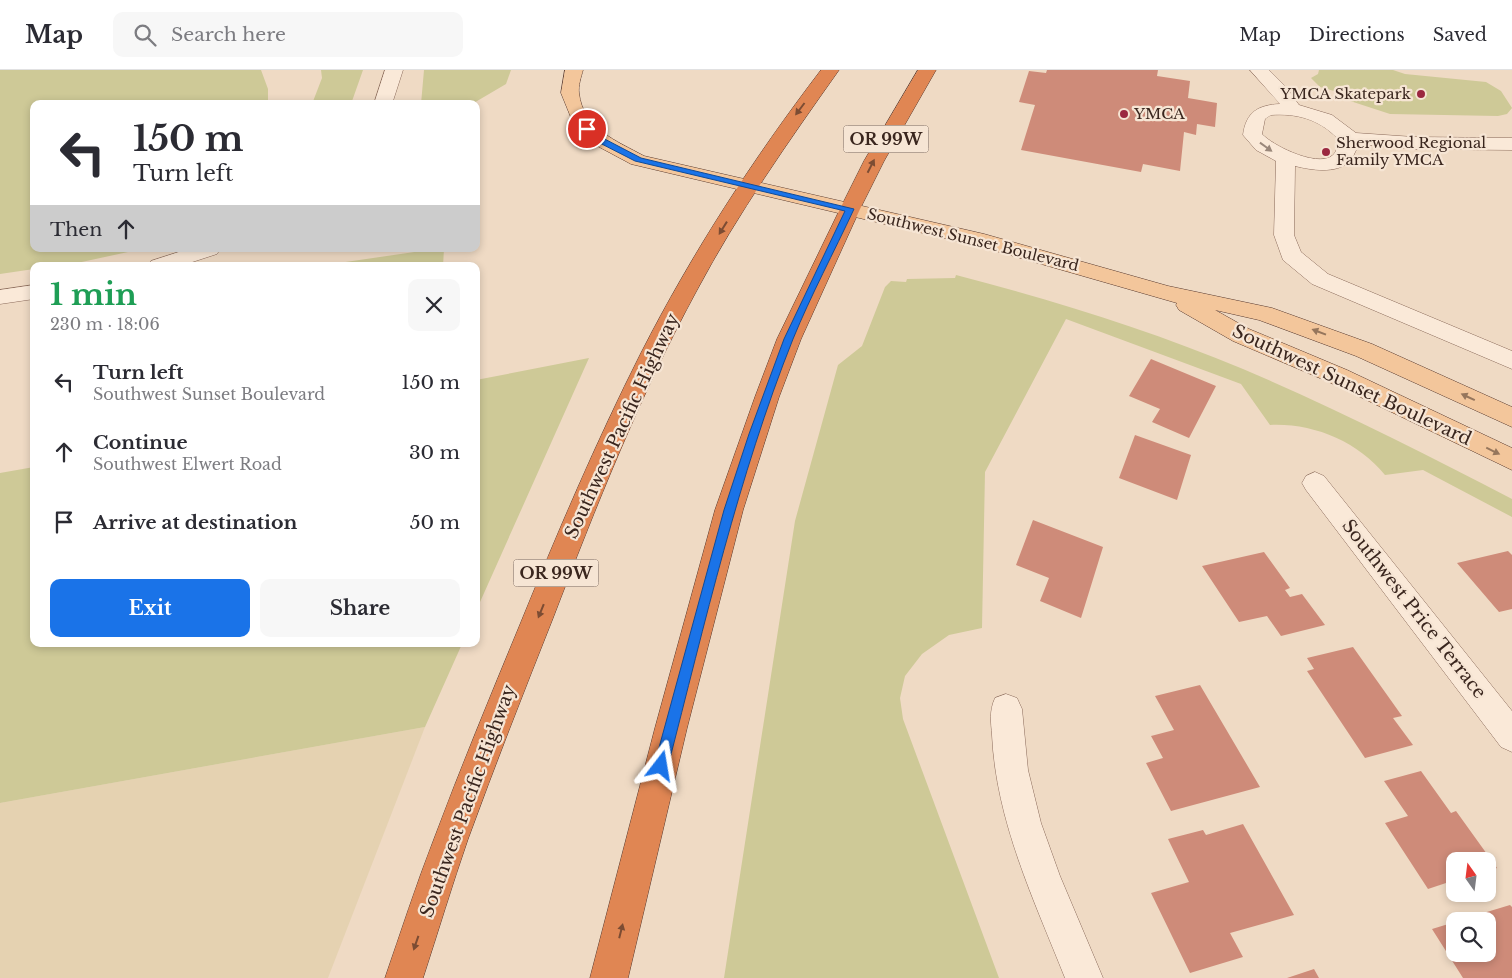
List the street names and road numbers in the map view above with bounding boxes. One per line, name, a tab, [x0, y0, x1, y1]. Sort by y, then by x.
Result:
road number: OR 99W	[844, 126, 928, 152]
street label: Southwest Sunset Boulevard	[865, 204, 1081, 275]
street label: Southwest Pacific Highway	[560, 309, 684, 542]
street label: Southwest Sunset Boulevard	[1229, 320, 1475, 450]
street label: Southwest Price Terrace	[1337, 515, 1491, 703]
road number: OR 99W	[514, 559, 598, 586]
street label: Southwest Pacific Highway	[416, 681, 521, 920]

